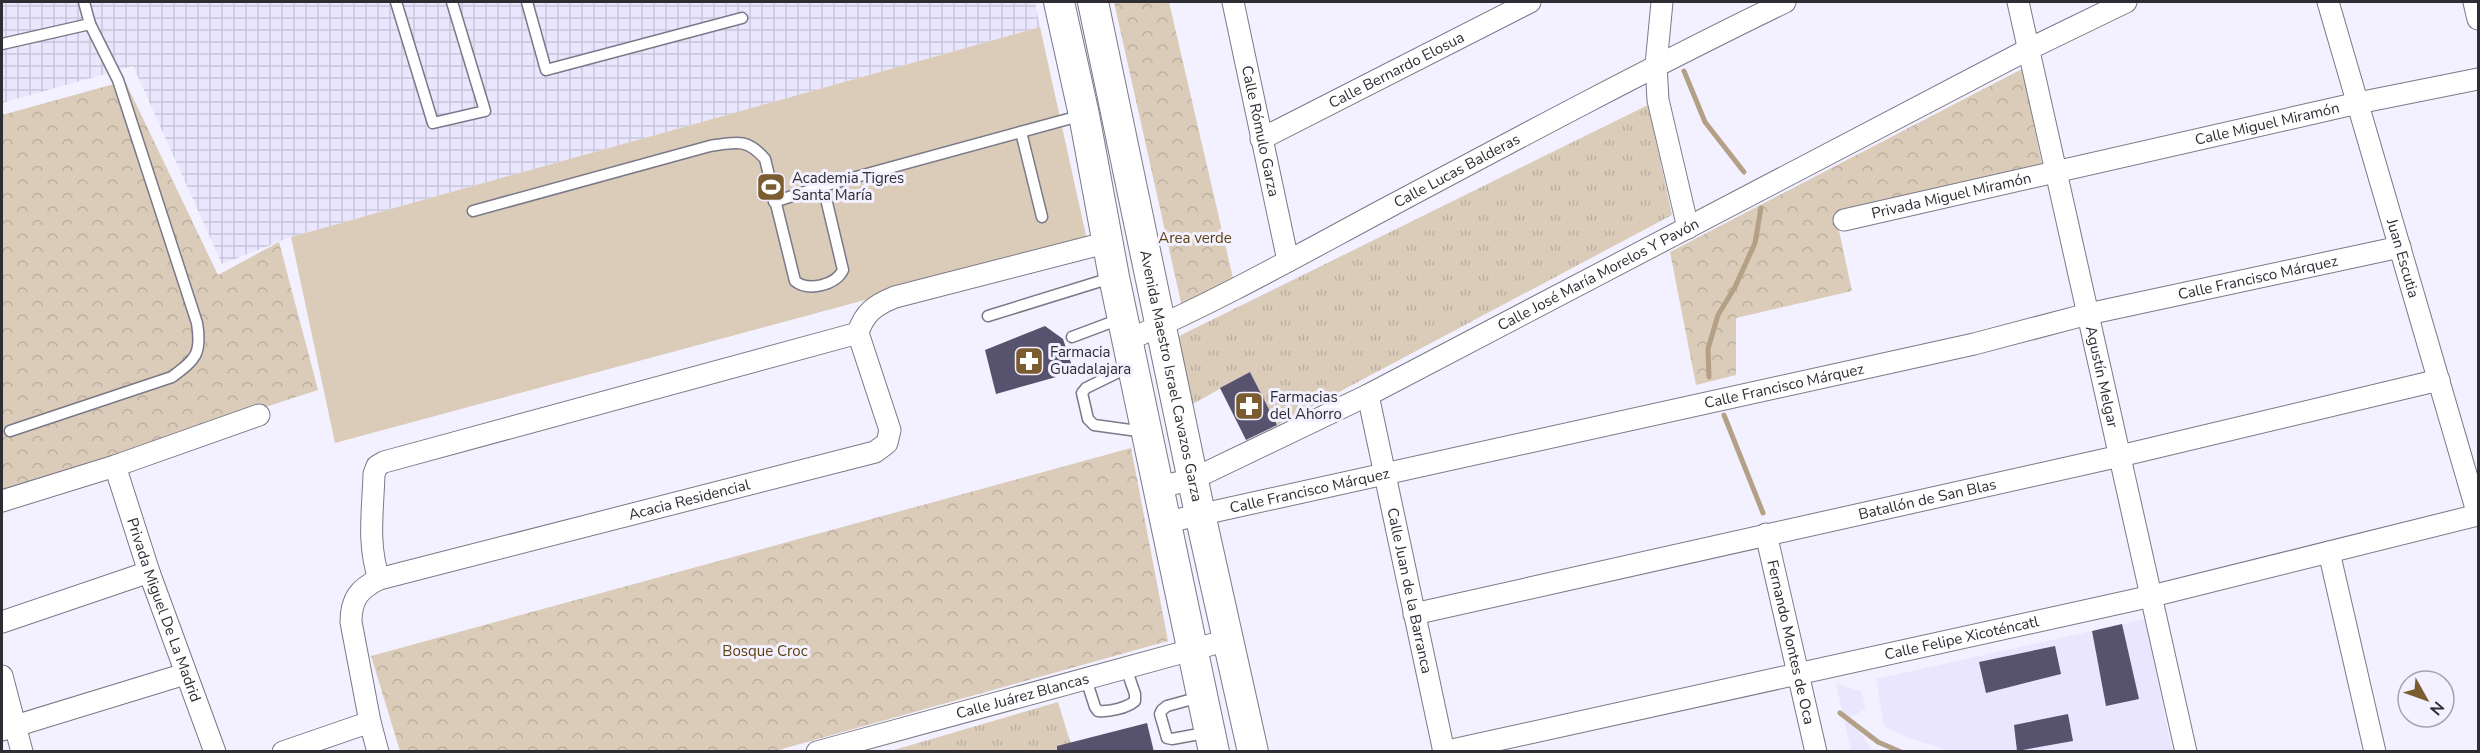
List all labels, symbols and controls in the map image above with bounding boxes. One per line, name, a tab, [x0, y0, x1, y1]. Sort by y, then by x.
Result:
street label: Calle Bernardo Elosua	[1325, 27, 1468, 113]
street label: Calle Rómulo Garza	[1237, 64, 1284, 199]
street label: Calle Miguel Miramón	[2193, 98, 2341, 150]
street label: Calle Lucas Balderas	[1390, 129, 1524, 212]
place label: Academia Tigres Santa María	[792, 168, 904, 205]
street label: Privada Miguel Miramón	[1869, 168, 2033, 223]
sports icon: Academia Tigres Santa María	[755, 171, 787, 203]
street label: Calle José María Morelos Y Pavón	[1494, 213, 1703, 335]
street label: Juan Escutia	[2382, 215, 2424, 300]
park label: Area verde	[1158, 228, 1232, 248]
street label: Avenida Maestro Israel Cavazos Garza	[1135, 248, 1207, 504]
street label: Calle Francisco Márquez	[2176, 251, 2340, 304]
street label: Agustín Melgar	[2081, 324, 2123, 430]
place label: Farmacia Guadalajara	[1050, 342, 1131, 379]
pharmacy icon: Farmacia Guadalajara	[1013, 345, 1045, 377]
street label: Calle Francisco Márquez	[1702, 359, 1866, 413]
place label: Farmacias del Ahorro	[1270, 387, 1342, 424]
pharmacy icon: Farmacias del Ahorro	[1233, 390, 1265, 422]
street label: Calle Francisco Márquez	[1228, 463, 1391, 518]
street label: Acacia Residencial	[626, 474, 753, 525]
street label: Batallón de San Blas	[1856, 474, 1998, 524]
street label: Calle Juan de la Barranca	[1382, 506, 1437, 675]
street label: Privada Miguel De La Madrid	[122, 515, 206, 705]
street label: Fernando Montes de Oca	[1762, 558, 1819, 726]
street label: Calle Felipe Xicoténcatl	[1883, 611, 2041, 665]
park label: Bosque Croc	[722, 641, 808, 661]
street label: Calle Juárez Blancas	[954, 668, 1091, 724]
north arrow	[2396, 669, 2456, 729]
text: N	[2424, 696, 2449, 720]

